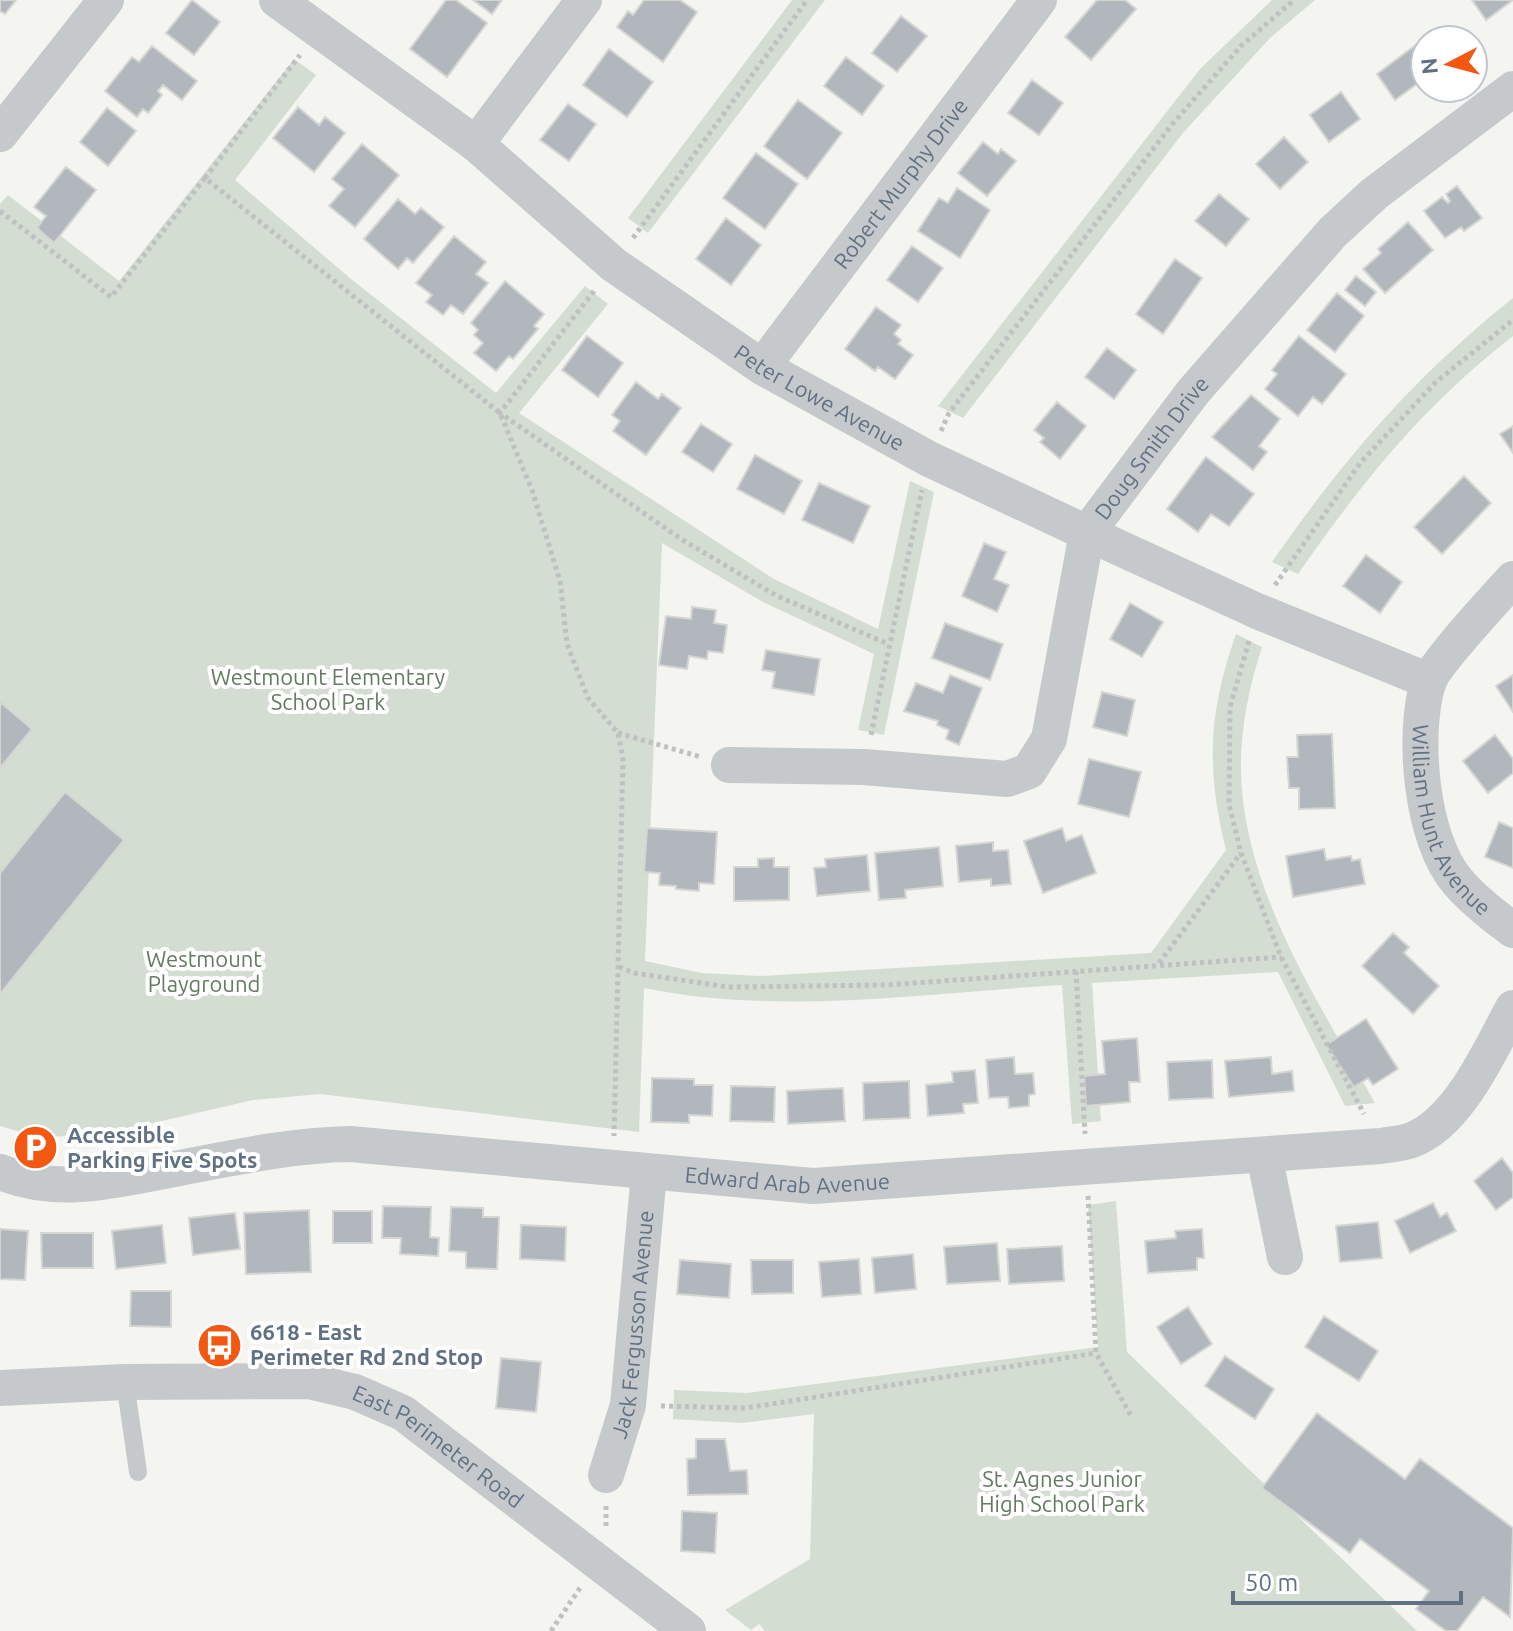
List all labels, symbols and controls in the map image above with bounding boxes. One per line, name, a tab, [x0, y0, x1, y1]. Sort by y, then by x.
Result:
north arrow	[1409, 24, 1489, 104]
text: N	[1415, 57, 1442, 76]
street label: Robert Murphy Drive	[828, 93, 972, 273]
street label: Peter Lowe Avenue	[730, 339, 909, 455]
street label: Doug Smith Drive	[1089, 371, 1213, 524]
park label: Westmount Elementary School Park	[211, 664, 446, 714]
street label: William Hunt Avenue	[1408, 724, 1496, 920]
park label: Westmount Playground	[146, 946, 262, 996]
place label: Accessible Parking Five Spots	[67, 1122, 257, 1172]
parking icon: Accessible Parking Five Spots	[12, 1124, 60, 1172]
street label: Edward Arab Avenue	[684, 1161, 891, 1198]
street label: Jack Fergusson Avenue	[605, 1209, 658, 1441]
place label: 6618 - East Perimeter Rd 2nd Stop	[250, 1319, 483, 1369]
bus stop icon: 6618 - East Perimeter Rd 2nd Stop	[195, 1321, 243, 1369]
street label: East Perimeter Road	[349, 1380, 528, 1512]
park label: St. Agnes Junior High School Park	[979, 1466, 1145, 1516]
scale bar	[1233, 1555, 1461, 1605]
text: 50 m	[1245, 1569, 1298, 1596]

